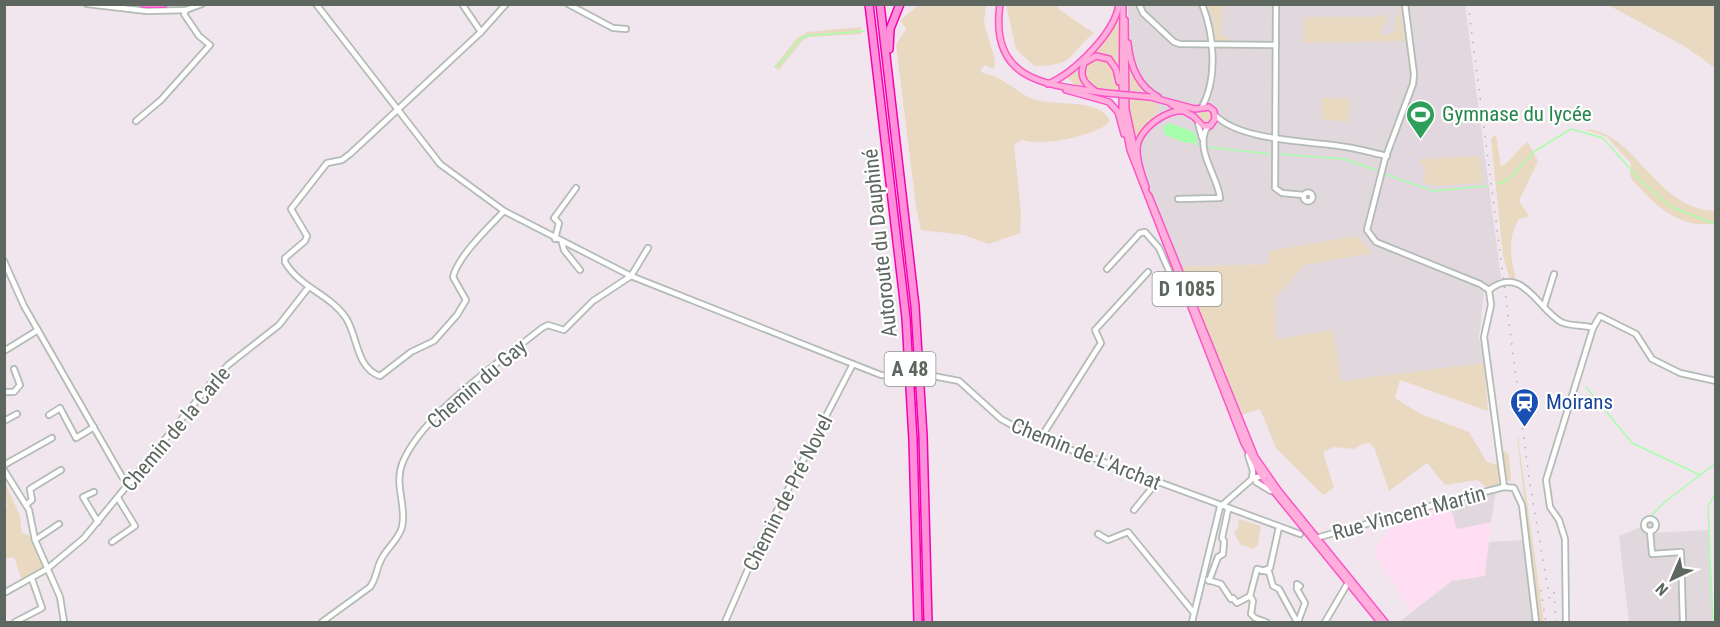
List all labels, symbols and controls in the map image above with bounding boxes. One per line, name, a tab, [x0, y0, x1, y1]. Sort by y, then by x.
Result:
sports icon: Gymnase du lycée	[1405, 98, 1437, 140]
place label: Gymnase du lycée	[1442, 102, 1592, 126]
street label: Autoroute du Dauphiné	[858, 147, 902, 338]
road number: D 1085	[1152, 272, 1222, 306]
street label: Chemin du Gay	[422, 334, 532, 434]
road number: A 48	[884, 352, 936, 386]
street label: Chemin de la Carle	[117, 362, 235, 496]
station icon: Moirans	[1509, 386, 1541, 428]
place label: Moirans	[1546, 390, 1613, 414]
street label: Chemin de Pré Novel	[738, 411, 838, 575]
street label: Chemin de L'Archat	[1008, 413, 1164, 495]
street label: Rue Vincent Martin	[1330, 481, 1488, 545]
north arrow	[1642, 549, 1702, 609]
text: N	[1652, 579, 1672, 600]

